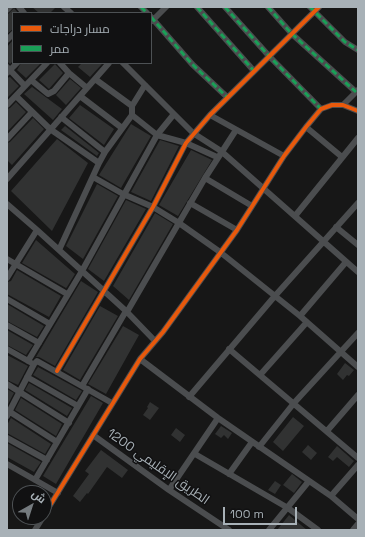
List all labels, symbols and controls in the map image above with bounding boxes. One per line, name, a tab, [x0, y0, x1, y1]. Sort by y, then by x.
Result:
legend	[12, 12, 152, 64]
text: مسار دراجات	[50, 21, 110, 37]
text: ممر	[50, 41, 69, 57]
street label: الطريق الإقليمي 1200	[104, 426, 212, 508]
north arrow	[12, 485, 52, 525]
text: ش	[29, 487, 49, 506]
scale bar	[225, 499, 299, 525]
text: 100 m	[230, 506, 264, 522]

